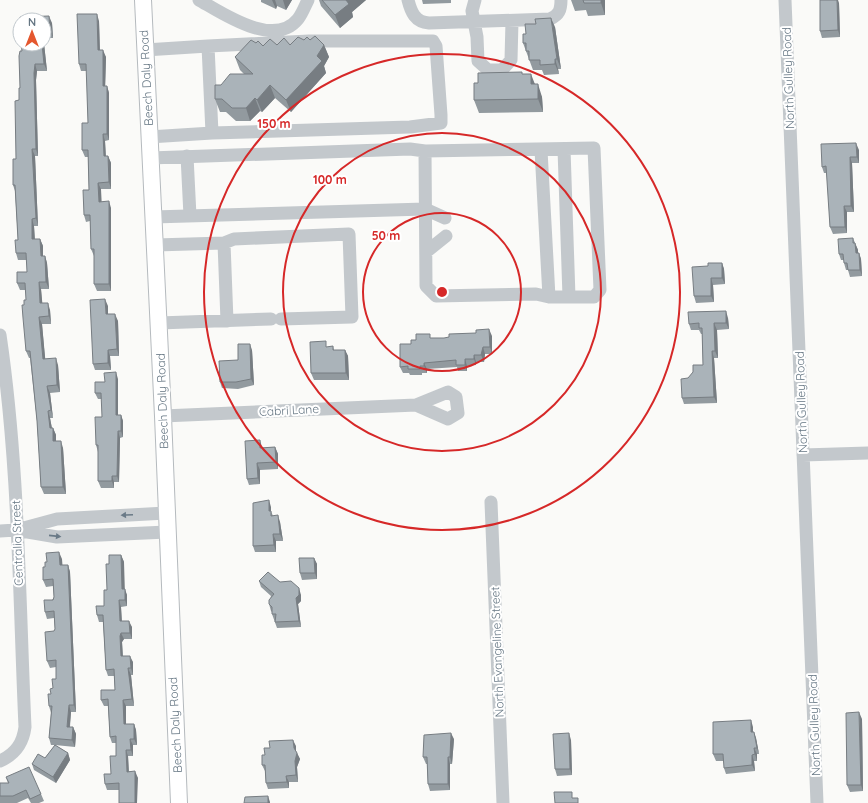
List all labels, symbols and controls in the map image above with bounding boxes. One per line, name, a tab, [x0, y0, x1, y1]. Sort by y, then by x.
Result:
north arrow	[12, 12, 52, 52]
text: N	[28, 15, 36, 29]
street label: North Gulley Road	[779, 27, 797, 129]
street label: Beech Daly Road	[136, 30, 156, 126]
text: 150 m	[257, 116, 291, 131]
text: 100 m	[313, 172, 347, 187]
text: 50 m	[372, 228, 400, 243]
centre of rings	[435, 285, 449, 299]
street label: North Gulley Road	[792, 351, 810, 453]
street label: Beech Daly Road	[153, 353, 171, 449]
street label: Cabri Lane	[259, 401, 320, 419]
street label: Centralia Street	[8, 500, 26, 586]
one-way arrow	[121, 511, 133, 518]
one-way arrow	[48, 533, 61, 539]
street label: North Evangeline Street	[487, 586, 507, 718]
street label: North Gulley Road	[805, 674, 823, 776]
street label: Beech Daly Road	[165, 677, 185, 773]

